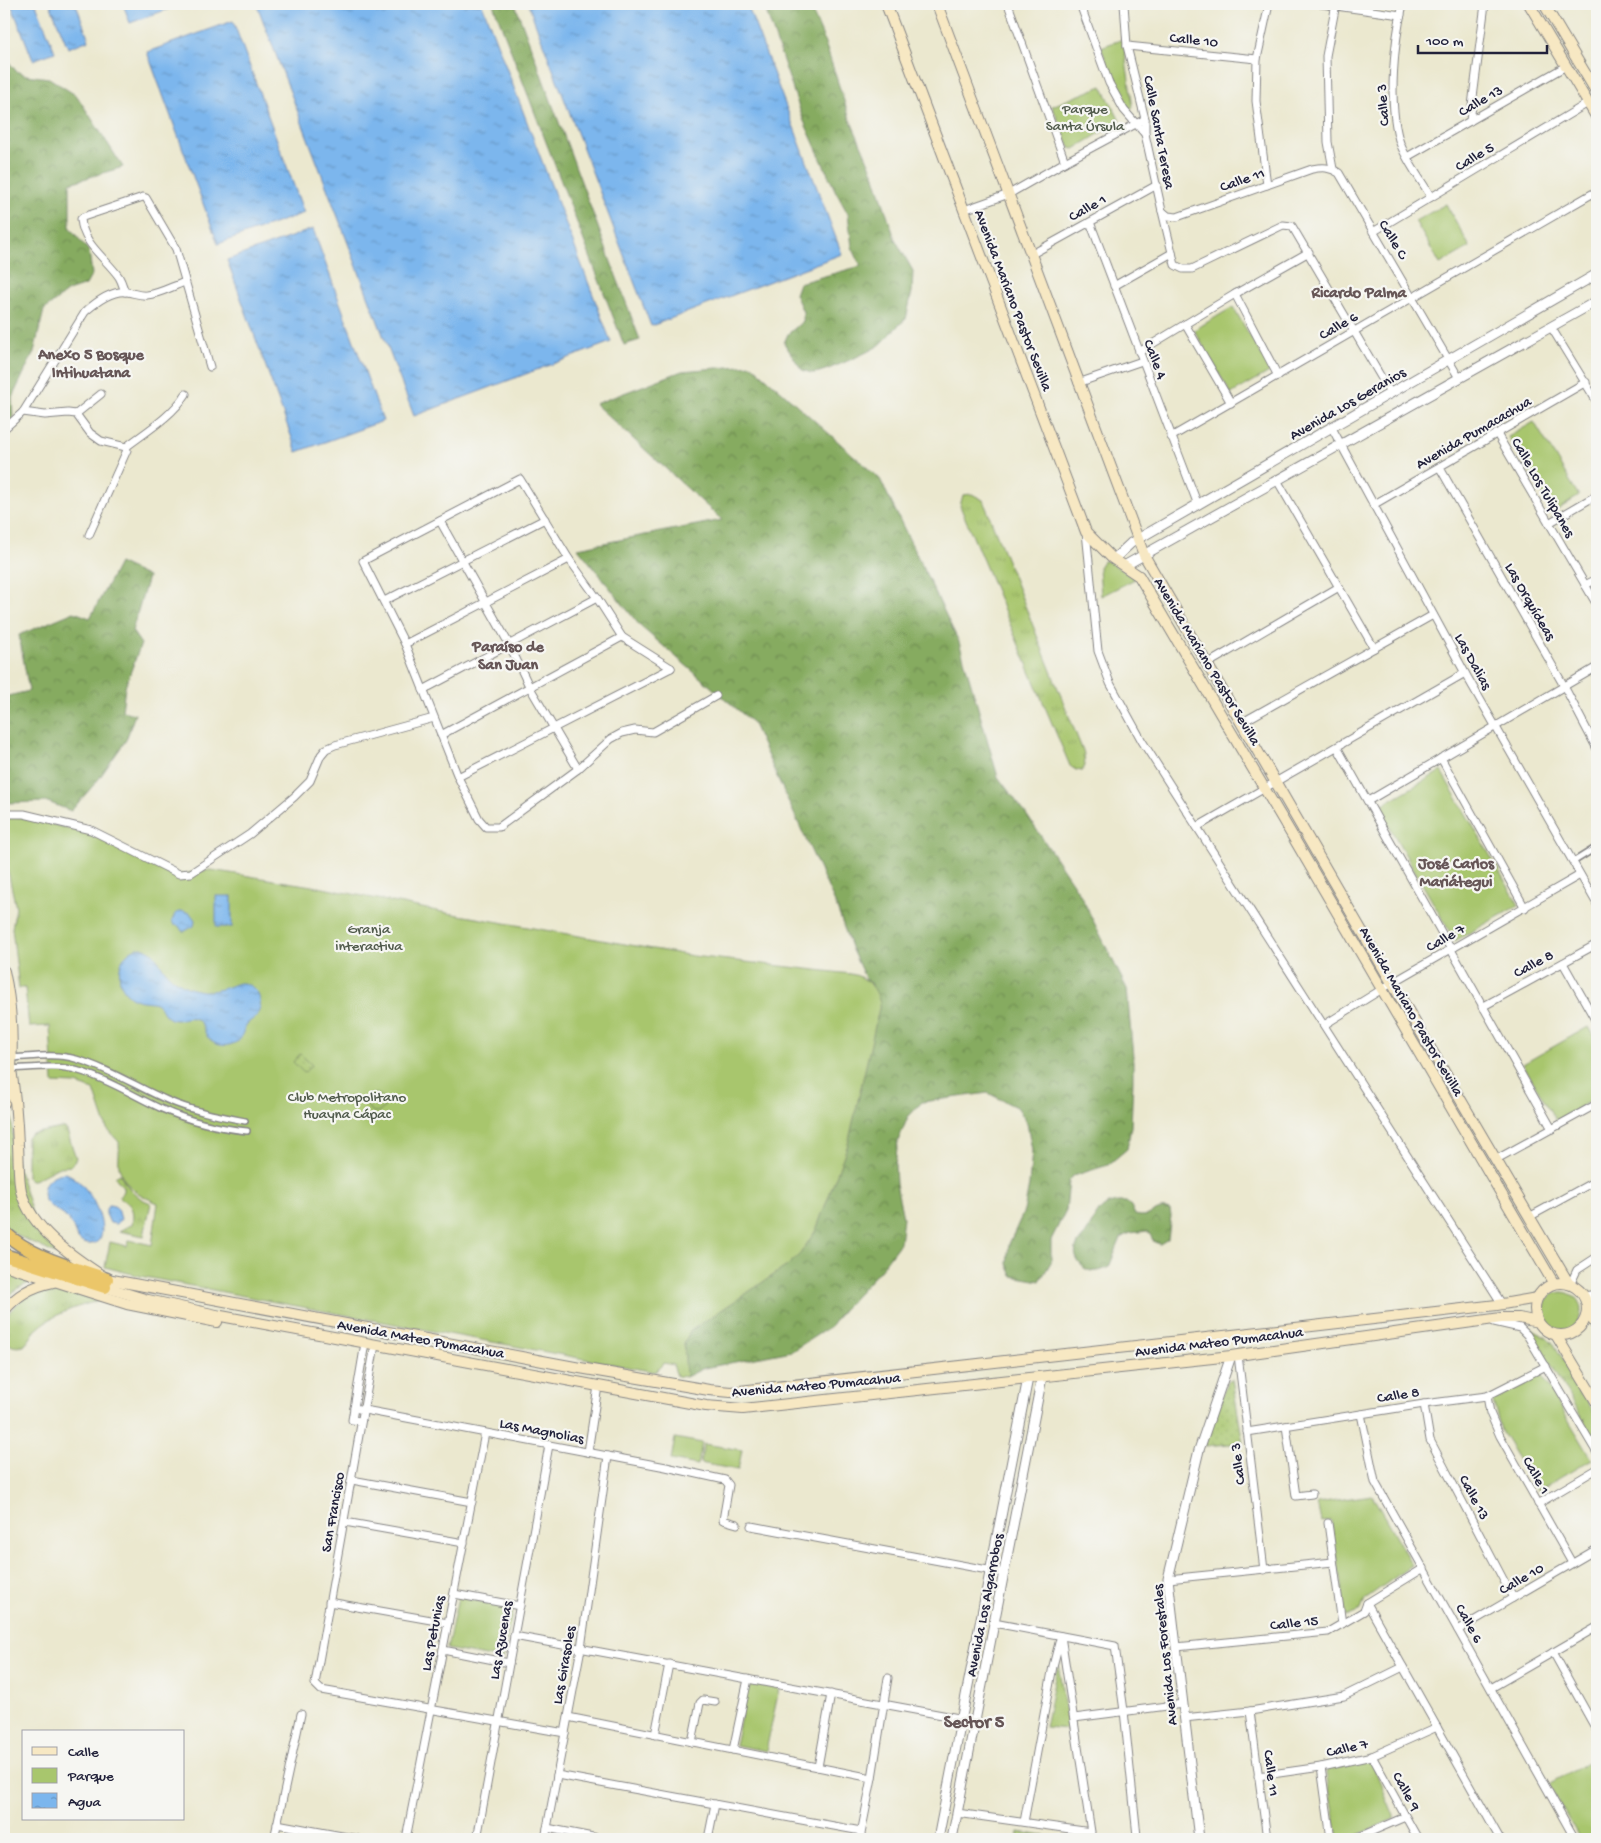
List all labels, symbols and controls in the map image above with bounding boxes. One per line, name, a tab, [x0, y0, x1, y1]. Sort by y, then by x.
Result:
scale bar	[1418, 22, 1547, 54]
street label: Calle 10	[1169, 29, 1220, 53]
text: 100 m	[1425, 33, 1464, 51]
street label: Calle Santa Teresa	[1138, 74, 1178, 191]
street label: Calle 13	[1456, 82, 1507, 122]
street label: Calle 3	[1374, 83, 1394, 127]
park label: Parque Santa Úrsula	[1046, 101, 1125, 136]
street label: Calle 5	[1452, 139, 1498, 176]
street label: Calle 11	[1218, 165, 1268, 197]
street label: Calle 1	[1066, 191, 1110, 226]
street label: Avenida Mariano Pastor Sevilla	[969, 208, 1055, 395]
street label: Calle C	[1374, 217, 1411, 264]
district label: Ricardo Palma	[1311, 285, 1408, 304]
street label: Calle 6	[1316, 308, 1362, 345]
street label: Calle 4	[1138, 337, 1170, 382]
district label: Anexo 5 Bosque Intihuatana	[37, 347, 145, 384]
street label: Avenida Los Geranios	[1287, 364, 1410, 445]
street label: Avenida Pumacachua	[1413, 393, 1536, 474]
street label: Calle Los Tulipanes	[1506, 435, 1578, 541]
street label: Las Orquídeas	[1500, 560, 1559, 645]
street label: Avenida Mariano Pastor Sevilla	[1149, 575, 1264, 750]
street label: Las Dalias	[1449, 631, 1495, 694]
district label: Paraíso de San Juan	[471, 639, 544, 676]
district label: José Carlos Mariátegui	[1417, 856, 1495, 893]
street label: Calle 7	[1423, 920, 1470, 957]
park label: Granja interactiva	[335, 921, 403, 956]
street label: Avenida Mariano Pastor Sevilla	[1354, 924, 1467, 1101]
street label: Calle 8	[1511, 947, 1557, 983]
park label: Club Metropolitano Huayna Cápac	[288, 1089, 406, 1124]
street label: Avenida Mateo Pumacahua	[336, 1316, 506, 1364]
street label: Avenida Mateo Pumacahua	[1134, 1324, 1305, 1362]
street label: Avenida Mateo Pumacahua	[731, 1370, 902, 1402]
street label: Calle 8	[1376, 1384, 1421, 1408]
street label: Las Magnolias	[498, 1415, 586, 1449]
street label: Calle 3	[1227, 1442, 1250, 1486]
street label: Calle 1	[1518, 1454, 1553, 1498]
street label: San Francisco	[318, 1471, 350, 1554]
street label: Calle 13	[1454, 1472, 1493, 1524]
street label: Avenida Los Algarrobos	[963, 1532, 1009, 1678]
street label: Calle 10	[1496, 1559, 1548, 1600]
street label: Avenida Los Forestales	[1150, 1583, 1182, 1726]
street label: Las Petunias	[418, 1594, 450, 1673]
street label: Las Azucenas	[486, 1599, 518, 1681]
street label: Calle 6	[1450, 1601, 1486, 1647]
street label: Calle 15	[1269, 1613, 1319, 1635]
street label: Las Girasoles	[549, 1624, 581, 1706]
district label: Sector 5	[944, 1713, 1005, 1734]
legend	[22, 1730, 185, 1820]
street label: Calle 7	[1325, 1735, 1371, 1762]
text: Calle	[68, 1744, 99, 1762]
street label: Calle 11	[1258, 1749, 1282, 1797]
text: Parque	[67, 1768, 114, 1786]
street label: Calle 9	[1387, 1769, 1424, 1815]
text: Agua	[68, 1794, 101, 1812]

